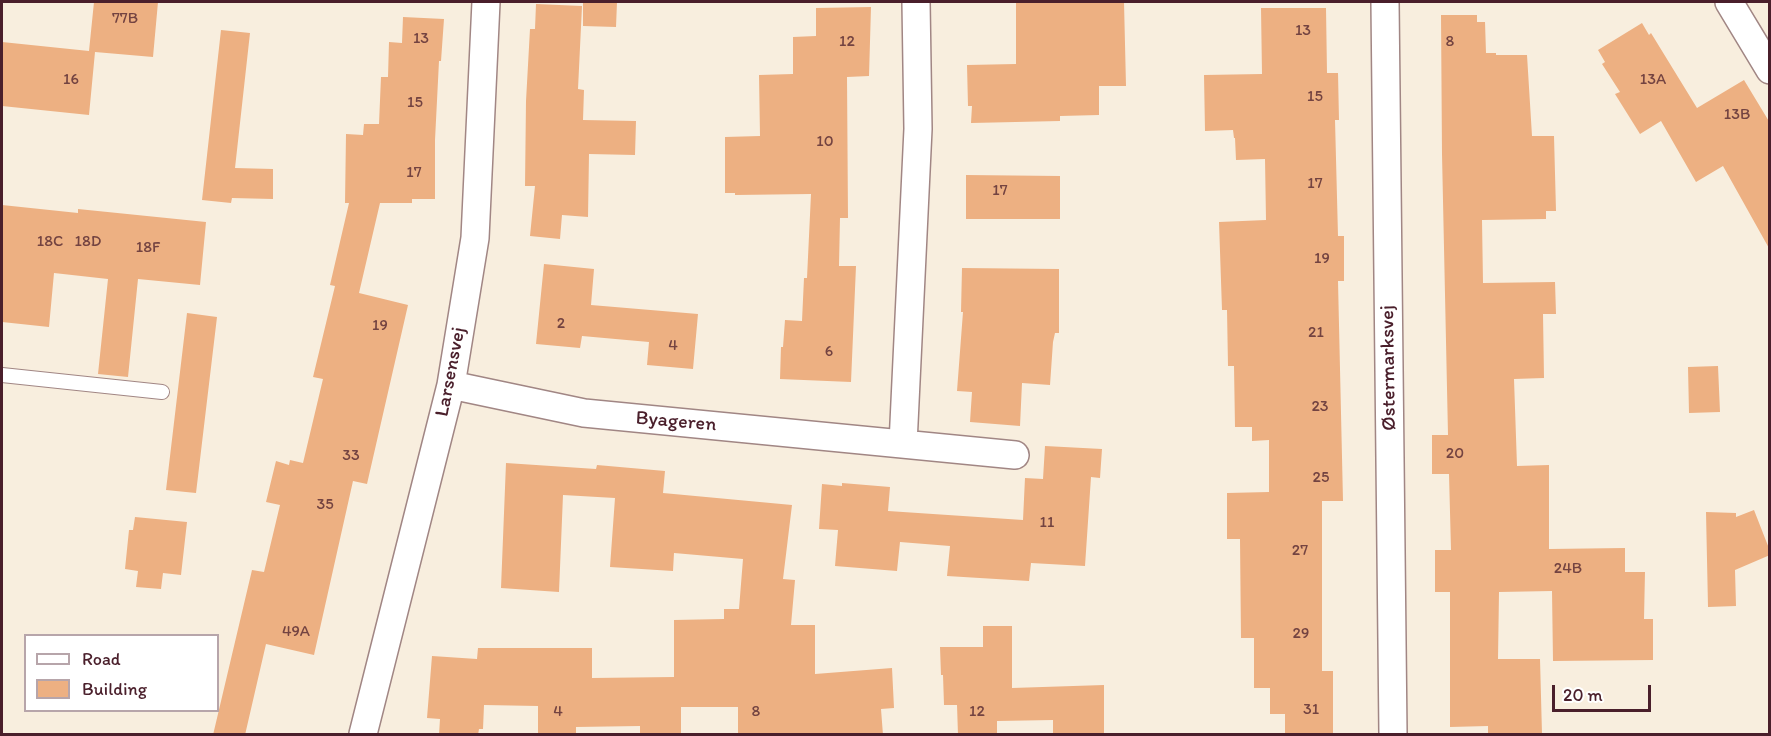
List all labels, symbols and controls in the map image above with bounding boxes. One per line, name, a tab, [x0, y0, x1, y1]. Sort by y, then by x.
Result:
house number: 77B	[112, 9, 138, 29]
house number: 13	[1295, 21, 1311, 41]
house number: 13	[413, 29, 429, 49]
house number: 12	[839, 32, 855, 52]
house number: 8	[1446, 32, 1454, 52]
house number: 16	[63, 70, 79, 90]
house number: 13A	[1640, 70, 1666, 90]
house number: 15	[1307, 87, 1323, 107]
house number: 15	[407, 93, 423, 113]
house number: 13B	[1724, 105, 1750, 125]
house number: 10	[816, 132, 834, 152]
house number: 17	[406, 163, 422, 183]
house number: 17	[1307, 174, 1323, 194]
house number: 17	[992, 181, 1008, 201]
house number: 18C	[37, 232, 63, 252]
house number: 18D	[75, 232, 101, 252]
house number: 18F	[136, 238, 160, 258]
house number: 19	[1314, 249, 1330, 269]
street label: Østermarksvej	[1376, 305, 1402, 431]
house number: 2	[557, 314, 565, 334]
house number: 19	[372, 316, 388, 336]
house number: 21	[1308, 323, 1324, 343]
street label: Larsensvej	[431, 325, 471, 419]
house number: 4	[668, 336, 678, 356]
house number: 6	[825, 342, 833, 362]
house number: 23	[1311, 397, 1329, 417]
street label: Byageren	[635, 407, 717, 437]
house number: 20	[1446, 444, 1464, 464]
house number: 33	[342, 446, 360, 466]
house number: 25	[1313, 468, 1329, 488]
house number: 35	[316, 495, 334, 515]
house number: 11	[1040, 513, 1054, 533]
house number: 27	[1292, 541, 1308, 561]
house number: 24B	[1554, 559, 1582, 579]
house number: 49A	[282, 622, 310, 642]
house number: 29	[1293, 624, 1309, 644]
legend	[24, 634, 219, 712]
text: Road	[82, 648, 121, 670]
scale bar	[1555, 673, 1654, 711]
text: Building	[82, 678, 147, 700]
text: 20 m	[1563, 684, 1603, 706]
house number: 31	[1303, 700, 1319, 720]
house number: 4	[553, 702, 563, 722]
house number: 8	[752, 702, 760, 722]
house number: 12	[969, 702, 985, 722]

